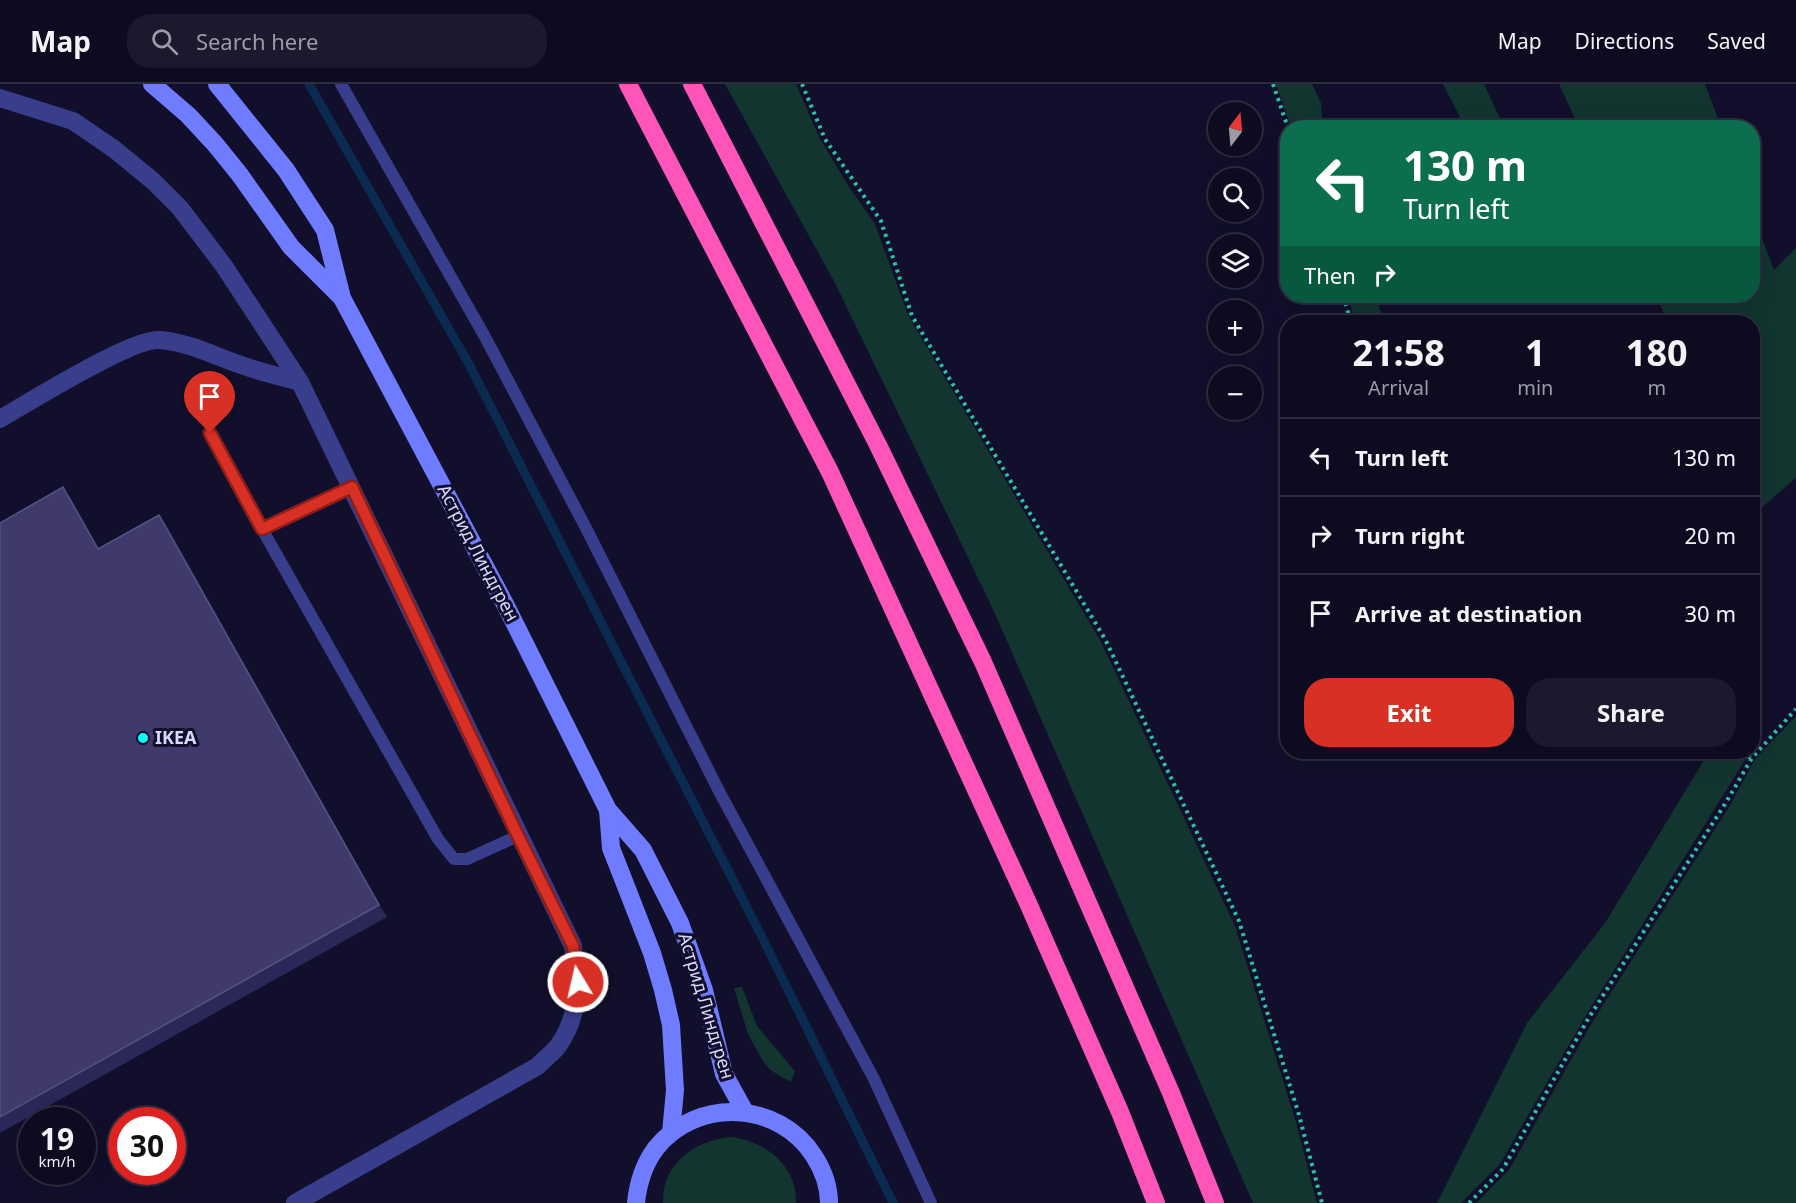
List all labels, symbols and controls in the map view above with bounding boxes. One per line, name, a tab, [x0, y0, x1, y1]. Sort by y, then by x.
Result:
search box	[127, 14, 547, 68]
text: Map	[30, 22, 91, 60]
icon: search	[148, 25, 181, 58]
text: Search here	[196, 26, 318, 56]
text: Map	[1498, 27, 1542, 55]
text: Directions	[1575, 27, 1674, 55]
text: Saved	[1707, 27, 1766, 55]
north arrow	[1208, 102, 1262, 156]
map controls	[1208, 102, 1262, 420]
text: 130 m	[1403, 136, 1527, 193]
icon: left	[1304, 144, 1382, 222]
button: search	[1208, 168, 1262, 222]
text: Turn left	[1403, 190, 1509, 227]
button: layers	[1208, 234, 1262, 288]
icon: right	[1368, 258, 1401, 291]
text: Then	[1304, 260, 1356, 290]
button: +	[1208, 300, 1262, 354]
text: 21:58	[1352, 328, 1445, 377]
text: 1	[1525, 328, 1546, 377]
text: 180	[1626, 328, 1688, 377]
button: −	[1208, 366, 1262, 420]
pin	[184, 371, 235, 433]
text: Arrival	[1368, 374, 1429, 401]
text: min	[1517, 374, 1553, 401]
text: m	[1647, 374, 1666, 401]
icon: arrive	[193, 380, 226, 413]
icon: left	[1304, 441, 1337, 474]
text: Turn left	[1355, 442, 1449, 472]
text: 130 m	[1672, 442, 1736, 472]
street label: Астрид Линдгрен	[433, 480, 525, 625]
icon: right	[1304, 519, 1337, 552]
text: Turn right	[1355, 520, 1465, 550]
text: 20 m	[1685, 520, 1736, 550]
icon: arrive	[1304, 597, 1337, 630]
text: Arrive at destination	[1355, 598, 1582, 628]
text: 30 m	[1685, 598, 1736, 628]
button: Exit	[1304, 678, 1514, 747]
button: Share	[1526, 678, 1736, 747]
place label: IKEA	[155, 725, 197, 749]
marker: IKEA	[136, 731, 150, 745]
street label: Астрид Линдгрен	[673, 930, 741, 1082]
position arrow	[546, 950, 610, 1014]
speed limit sign: 30	[108, 1107, 186, 1185]
text: 19	[40, 1118, 74, 1159]
text: km/h	[39, 1151, 75, 1171]

